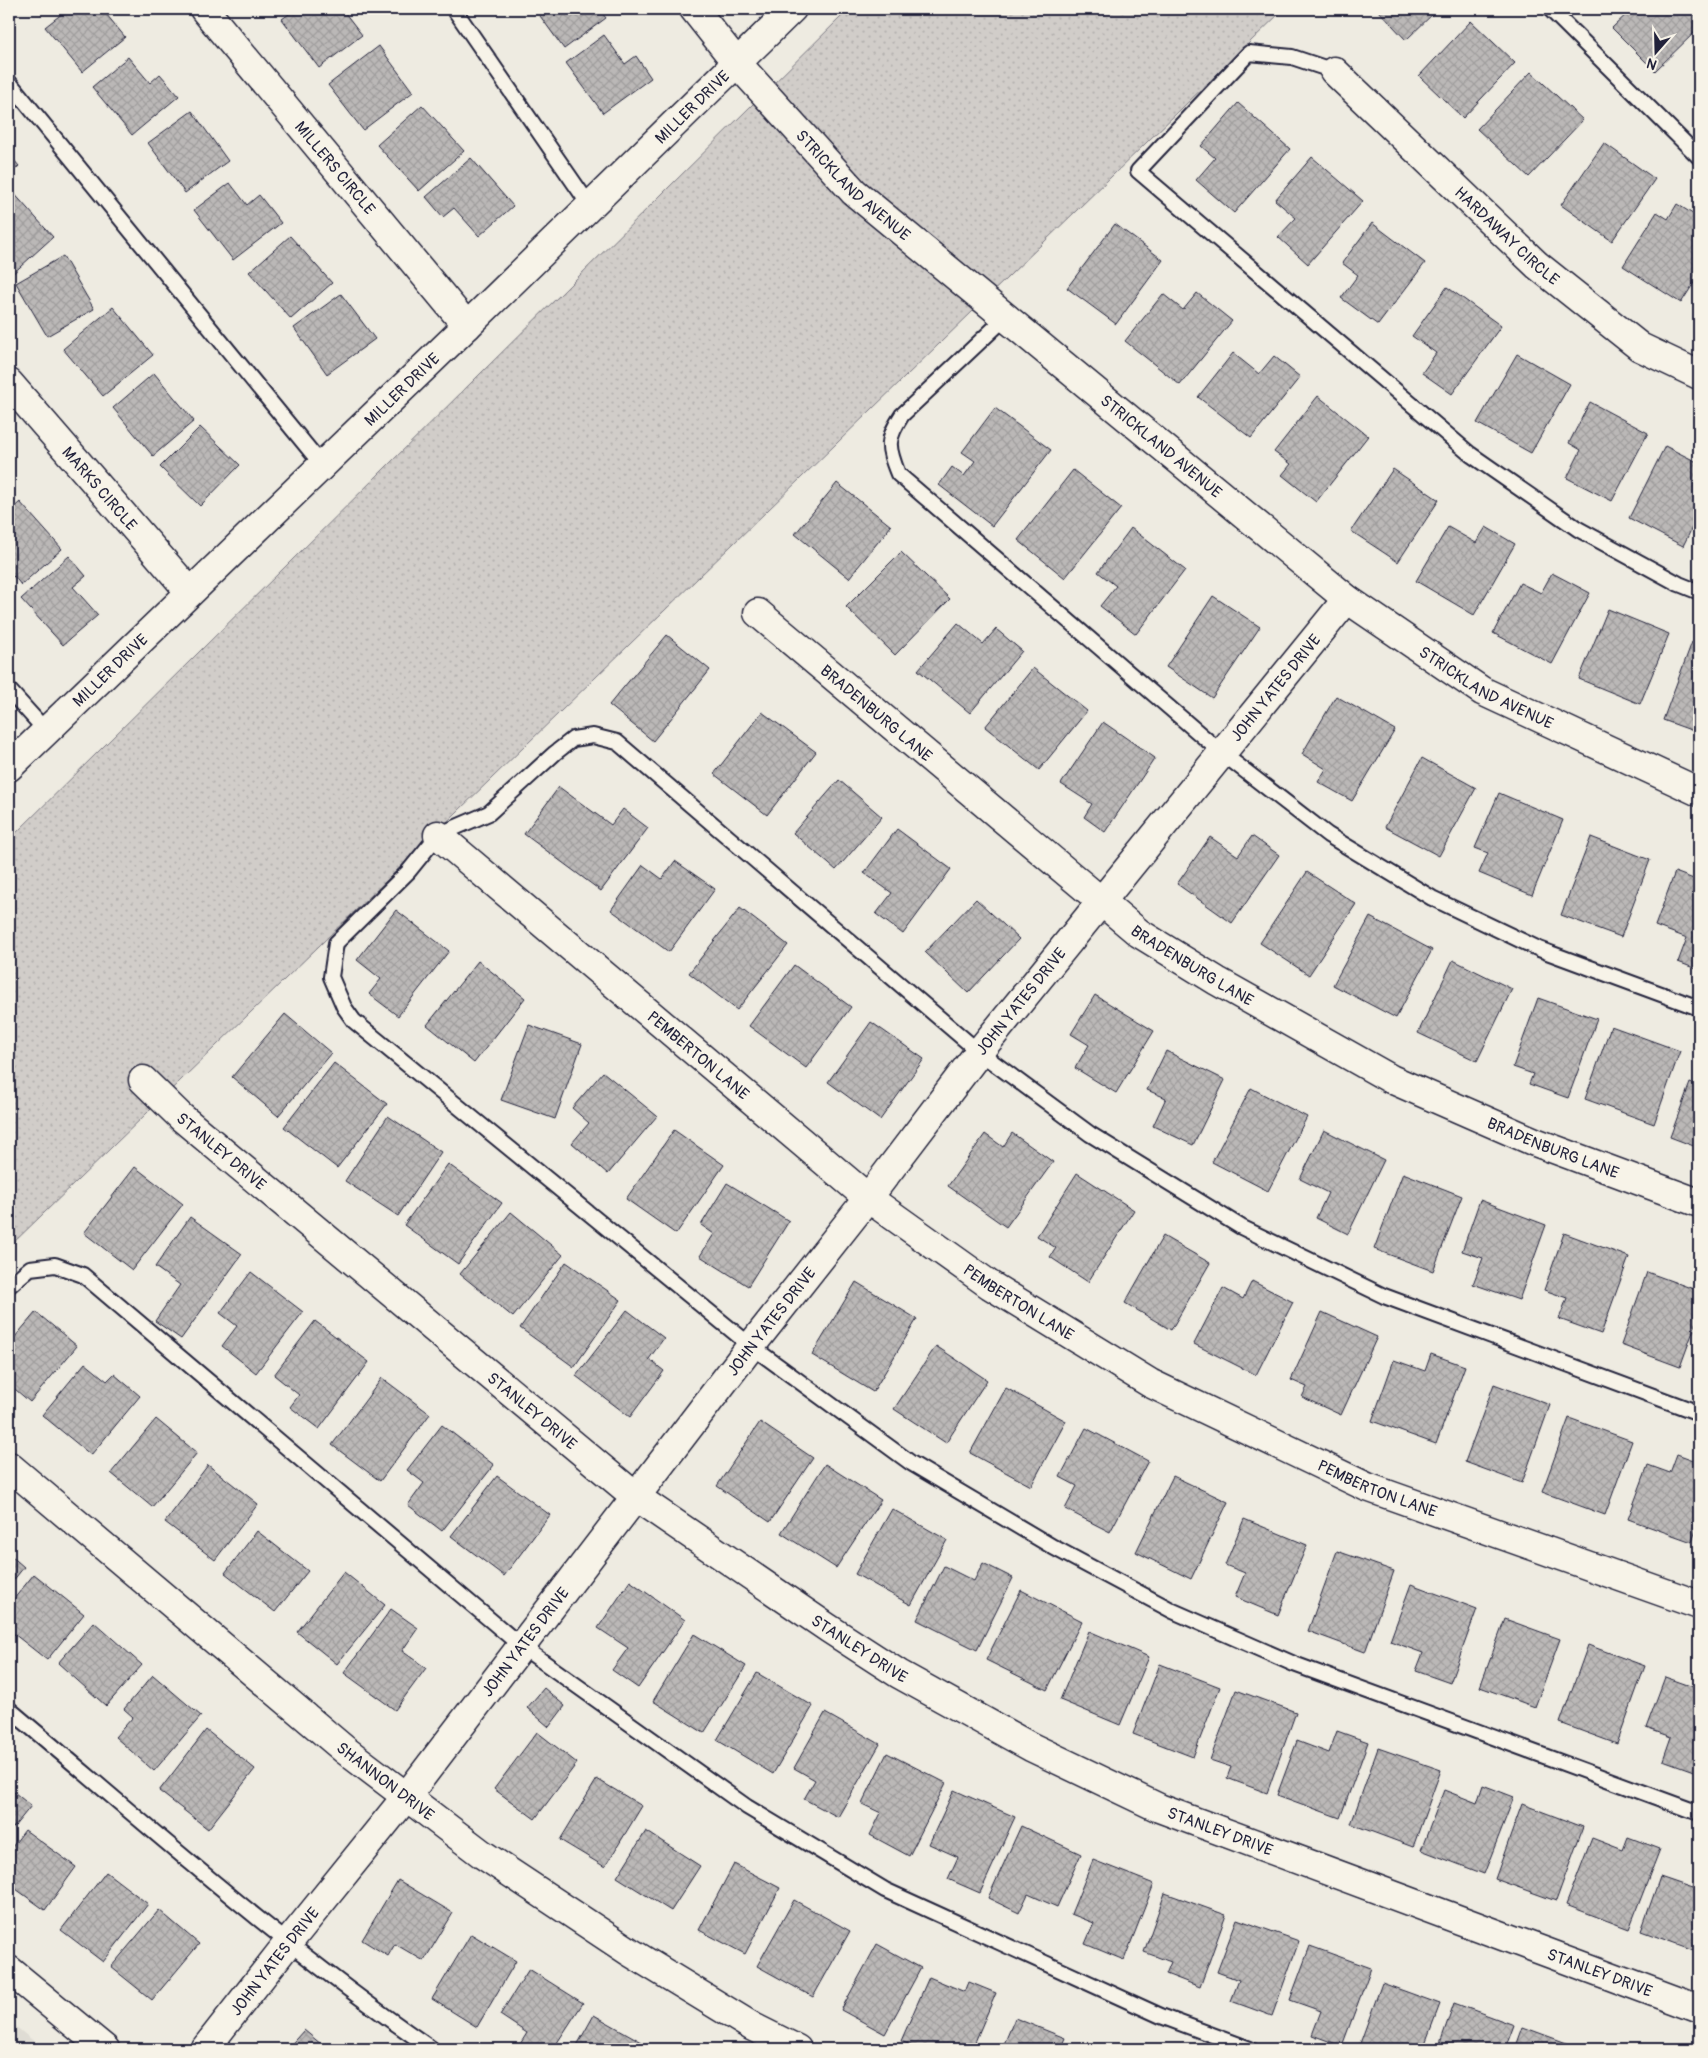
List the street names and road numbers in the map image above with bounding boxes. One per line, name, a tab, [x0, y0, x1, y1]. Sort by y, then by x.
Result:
street label: MILLER DRIVE	[651, 66, 734, 148]
street label: MILLERS CIRCLE	[290, 117, 379, 219]
street label: STRICKLAND AVENUE	[791, 126, 914, 245]
street label: HARDAWAY CIRCLE	[1450, 183, 1563, 290]
street label: MILLER DRIVE	[360, 349, 444, 431]
street label: STRICKLAND AVENUE	[1096, 391, 1226, 503]
street label: MARKS CIRCLE	[57, 443, 141, 535]
street label: MILLER DRIVE	[69, 630, 152, 711]
street label: JOHN YATES DRIVE	[1226, 630, 1326, 746]
street label: STRICKLAND AVENUE	[1415, 642, 1556, 734]
street label: BRADENBURG LANE	[816, 661, 936, 766]
street label: BRADENBURG LANE	[1126, 921, 1257, 1011]
street label: JOHN YATES DRIVE	[972, 944, 1071, 1059]
street label: PEMBERTON LANE	[643, 1007, 753, 1104]
street label: STANLEY DRIVE	[172, 1109, 270, 1195]
street label: BRADENBURG LANE	[1484, 1113, 1621, 1183]
street label: PEMBERTON LANE	[959, 1260, 1077, 1345]
street label: JOHN YATES DRIVE	[723, 1263, 820, 1380]
street label: STANLEY DRIVE	[483, 1368, 581, 1455]
street label: PEMBERTON LANE	[1314, 1456, 1440, 1522]
street label: JOHN YATES DRIVE	[477, 1584, 574, 1701]
street label: STANLEY DRIVE	[807, 1611, 911, 1688]
street label: SHANNON DRIVE	[332, 1738, 438, 1825]
street label: STANLEY DRIVE	[1165, 1803, 1275, 1860]
street label: JOHN YATES DRIVE	[226, 1903, 324, 2020]
street label: STANLEY DRIVE	[1544, 1944, 1655, 2002]

